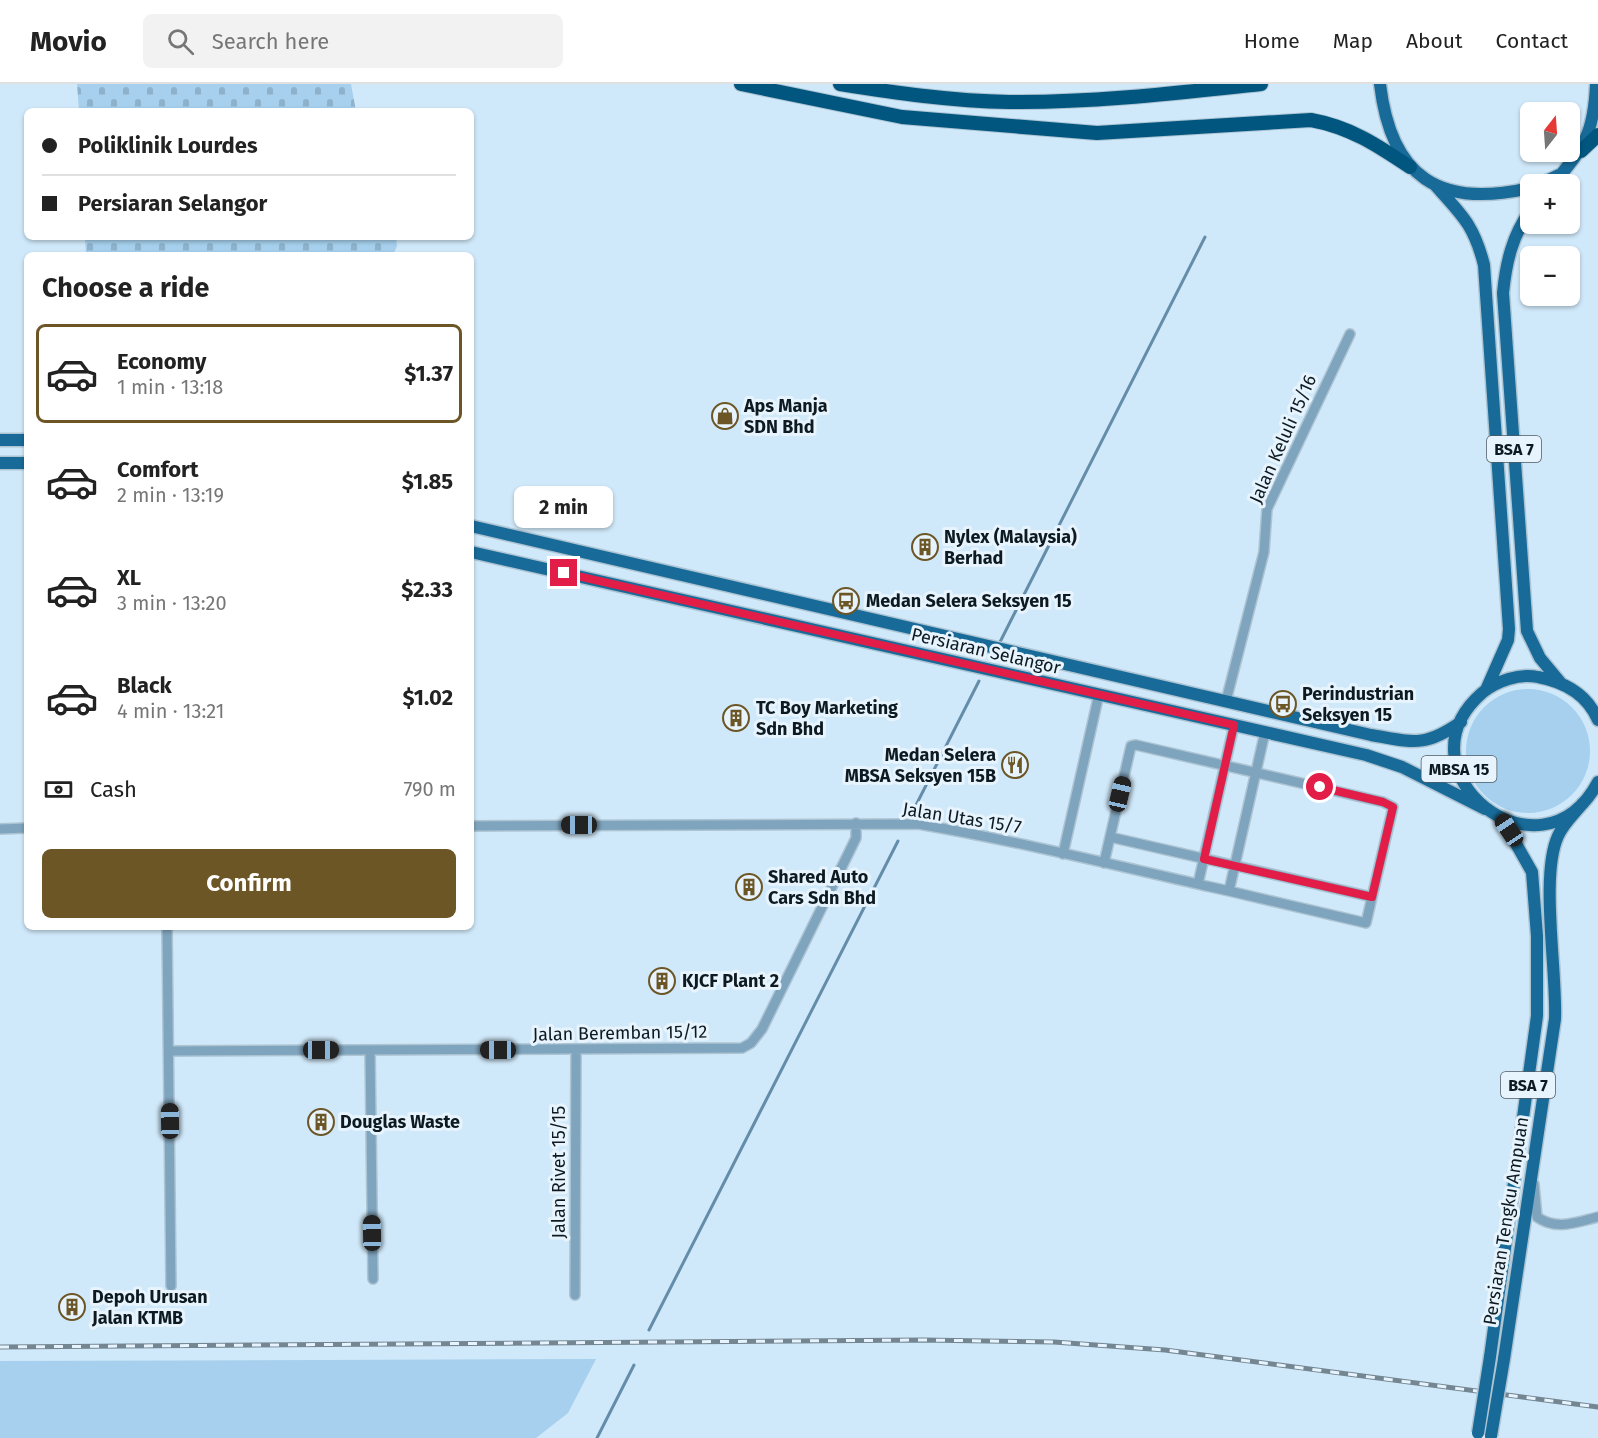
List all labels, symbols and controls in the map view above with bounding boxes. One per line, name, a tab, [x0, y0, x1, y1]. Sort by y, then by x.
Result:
search box	[143, 14, 563, 68]
text: Movio	[30, 25, 107, 58]
icon: search	[164, 25, 197, 58]
text: Search here	[212, 28, 329, 55]
text: Home	[1244, 28, 1300, 54]
text: Map	[1333, 28, 1373, 54]
text: About	[1406, 28, 1463, 54]
text: Contact	[1496, 28, 1568, 54]
north arrow	[1520, 102, 1580, 162]
map controls	[1520, 102, 1580, 306]
text: Poliklinik Lourdes	[78, 132, 258, 159]
button: +	[1520, 174, 1580, 234]
text: Persiaran Selangor	[78, 190, 267, 217]
button: −	[1520, 246, 1580, 306]
text: Choose a ride	[42, 272, 209, 304]
icon: car	[45, 347, 99, 401]
text: Economy	[117, 348, 206, 375]
text: $1.37	[404, 360, 453, 387]
street label: Jalan Keluli 15/16	[1245, 371, 1321, 507]
text: 1 min · 13:18	[117, 375, 223, 399]
place label: Aps Manja SDN Bhd	[743, 395, 828, 438]
shop icon: Aps Manja SDN Bhd	[710, 401, 740, 431]
road number: BSA 7	[1487, 436, 1541, 462]
icon: car	[45, 455, 99, 509]
text: Comfort	[117, 456, 198, 483]
text: $1.85	[402, 468, 453, 495]
text: 2 min · 13:19	[117, 483, 224, 507]
callout: 2 min	[514, 486, 614, 528]
text: 2 min	[539, 495, 588, 519]
place label: Nylex (Malaysia) Berhad	[944, 526, 1077, 569]
building icon: Nylex (Malaysia) Berhad	[910, 532, 940, 562]
route end	[550, 559, 577, 586]
icon: car	[45, 563, 99, 617]
text: XL	[117, 564, 141, 591]
text: $2.33	[401, 576, 453, 603]
bus stop icon: Medan Selera Seksyen 15	[831, 586, 861, 616]
place label: Medan Selera Seksyen 15	[866, 590, 1072, 612]
text: 3 min · 13:20	[117, 591, 227, 615]
street label: Persiaran Selangor	[909, 623, 1063, 679]
icon: car	[45, 671, 99, 725]
text: Black	[117, 672, 172, 699]
place label: Perindustrian Seksyen 15	[1302, 683, 1414, 726]
text: $1.02	[403, 684, 453, 711]
bus stop icon: Perindustrian Seksyen 15	[1268, 689, 1298, 719]
place label: TC Boy Marketing Sdn Bhd	[756, 697, 898, 740]
text: 4 min · 13:21	[117, 699, 224, 723]
building icon: TC Boy Marketing Sdn Bhd	[721, 703, 751, 733]
place label: Medan Selera MBSA Seksyen 15B	[845, 744, 996, 787]
restaurant icon: Medan Selera MBSA Seksyen 15B	[1000, 750, 1030, 780]
road number: MBSA 15	[1422, 756, 1496, 782]
icon: cash	[42, 773, 75, 806]
route start	[1306, 773, 1333, 800]
car	[1107, 774, 1133, 814]
text: Cash	[90, 776, 137, 803]
text: 790 m	[403, 777, 456, 801]
street label: Jalan Utas 15/7	[901, 798, 1023, 838]
car	[1491, 810, 1527, 850]
car	[561, 816, 597, 834]
button: Confirm	[42, 849, 456, 918]
place label: Shared Auto Cars Sdn Bhd	[768, 866, 876, 909]
building icon: Shared Auto Cars Sdn Bhd	[734, 872, 764, 902]
building icon: KJCF Plant 2	[647, 966, 677, 996]
place label: KJCF Plant 2	[682, 970, 779, 992]
street label: Jalan Beremban 15/12	[532, 1020, 708, 1046]
car	[303, 1041, 339, 1059]
car	[480, 1041, 516, 1059]
road number: BSA 7	[1501, 1072, 1555, 1098]
car	[161, 1103, 179, 1139]
street label: Jalan Rivet 15/15	[548, 1106, 570, 1238]
building icon: Douglas Waste	[306, 1107, 336, 1137]
place label: Douglas Waste	[340, 1111, 460, 1133]
street label: Persiaran Tengku Ampuan	[1479, 1115, 1533, 1327]
car	[363, 1215, 381, 1251]
place label: Depoh Urusan Jalan KTMB	[91, 1286, 208, 1329]
building icon: Depoh Urusan Jalan KTMB	[57, 1292, 87, 1322]

